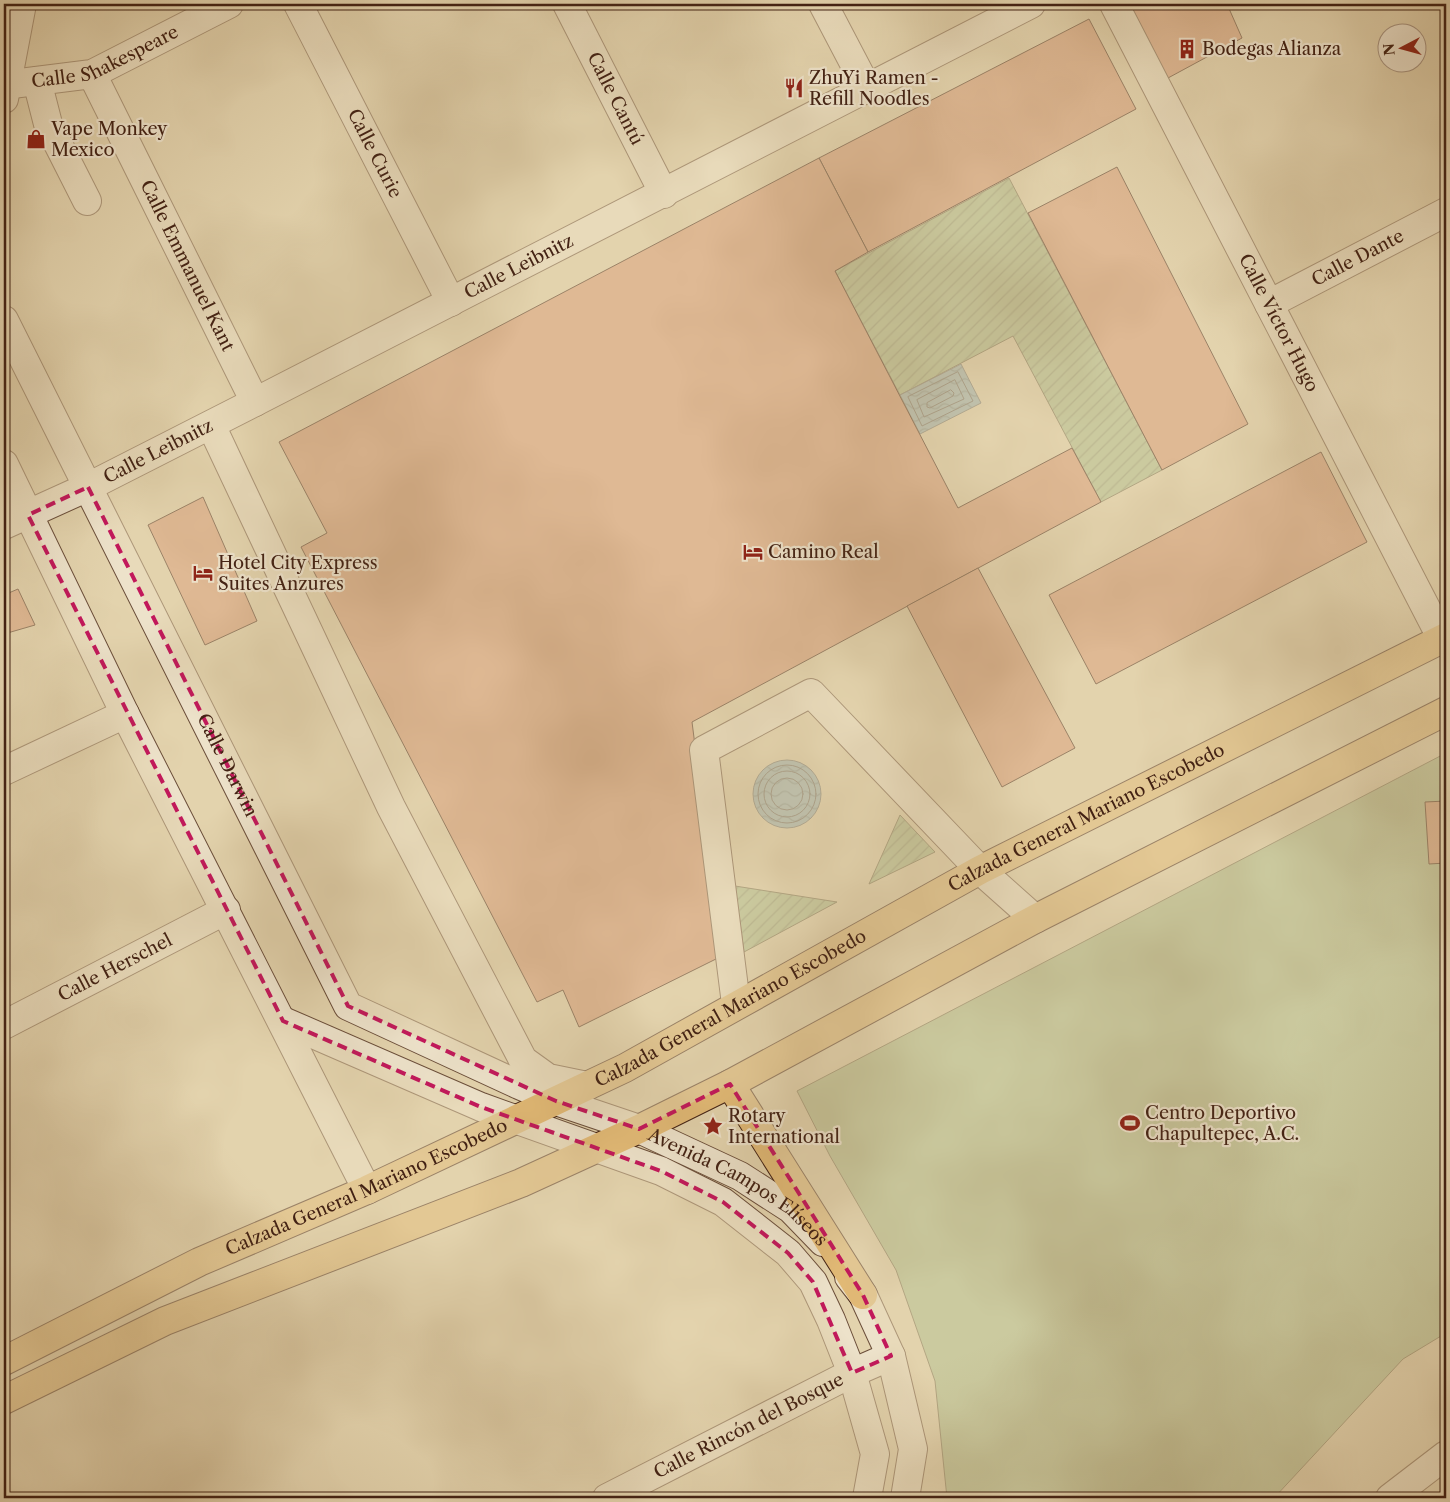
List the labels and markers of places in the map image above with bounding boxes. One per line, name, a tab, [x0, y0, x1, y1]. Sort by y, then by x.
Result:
building icon: Bodegas Alianza	[1176, 38, 1198, 60]
place label: Bodegas Alianza	[1202, 38, 1342, 60]
place label: ZhuYi Ramen - Refill Noodles	[809, 67, 939, 110]
restaurant icon: ZhuYi Ramen - Refill Noodles	[783, 77, 805, 99]
place label: Vape Monkey Mexico	[50, 118, 168, 161]
shop icon: Vape Monkey Mexico	[25, 128, 47, 150]
hotel icon: Camino Real	[742, 541, 764, 563]
place label: Camino Real	[768, 541, 879, 563]
place label: Hotel City Express Suites Anzures	[218, 552, 378, 595]
hotel icon: Hotel City Express Suites Anzures	[192, 562, 214, 584]
place label: Centro Deportivo Chapultepec, A.C.	[1145, 1102, 1299, 1145]
place label: Rotary International	[728, 1105, 840, 1148]
sports icon: Centro Deportivo Chapultepec, A.C.	[1119, 1112, 1141, 1134]
place icon: Rotary International	[702, 1115, 724, 1137]

